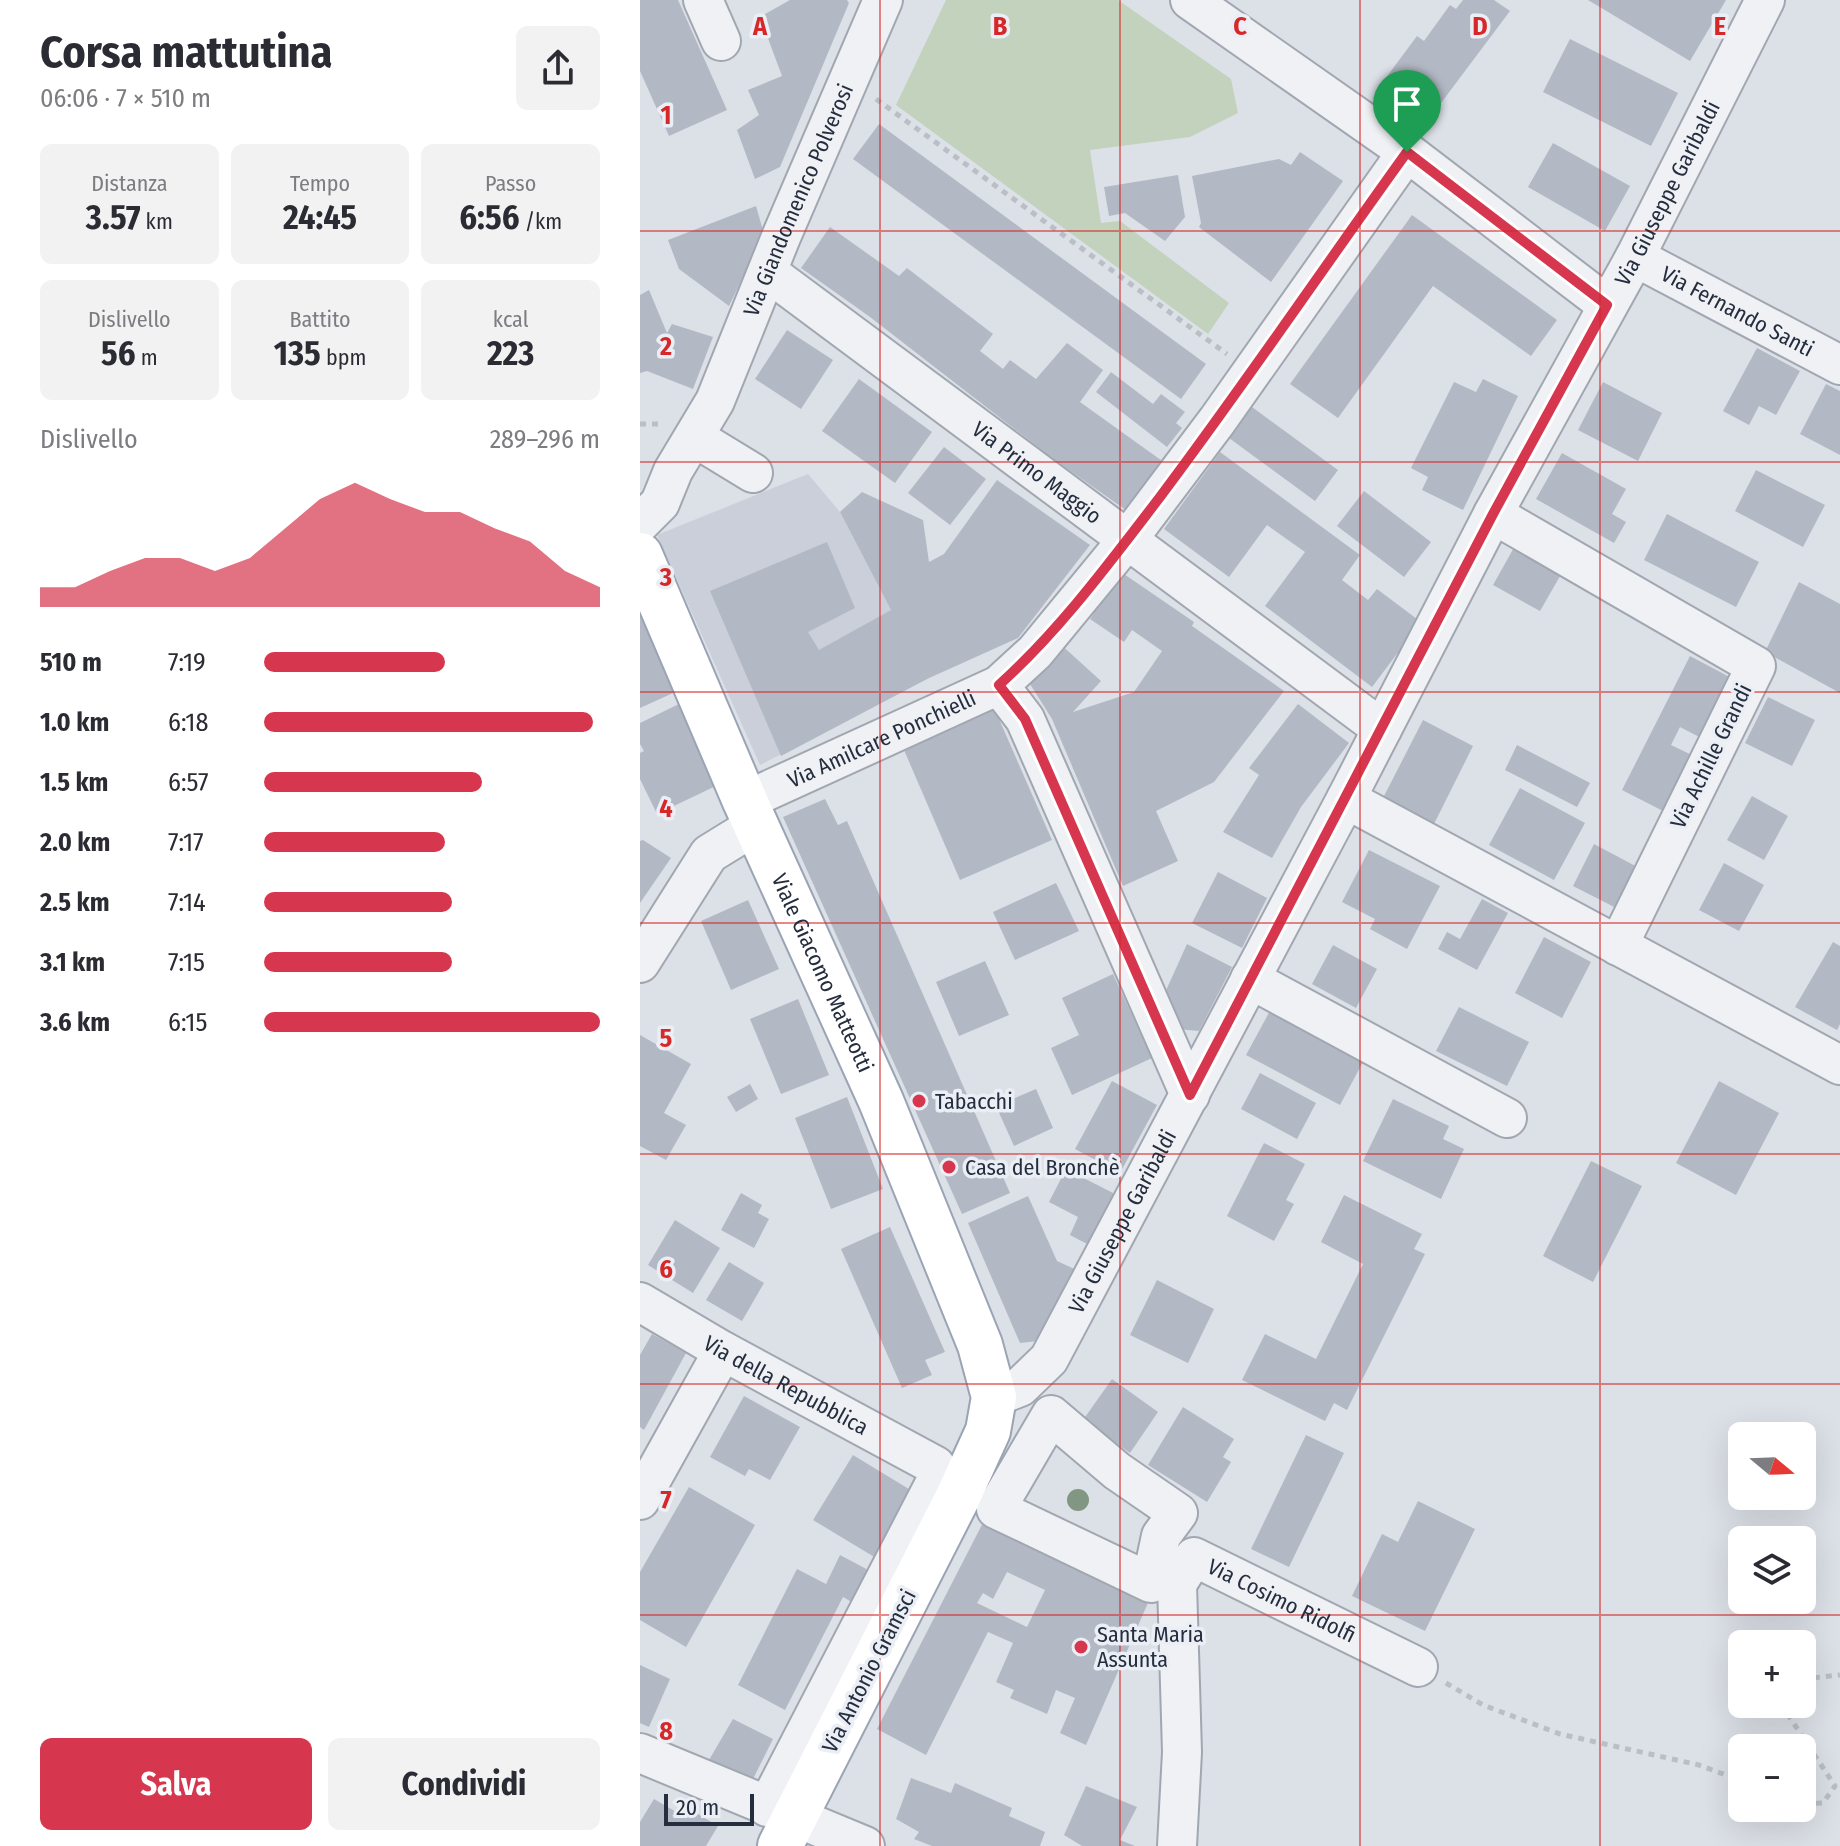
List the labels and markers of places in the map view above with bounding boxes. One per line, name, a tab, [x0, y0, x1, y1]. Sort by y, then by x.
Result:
pin	[1373, 70, 1441, 152]
place label: Tabacchi	[935, 1088, 1013, 1115]
marker: Tabacchi	[910, 1092, 928, 1110]
place label: Casa del Bronchè	[965, 1154, 1120, 1181]
marker: Casa del Bronchè	[940, 1158, 958, 1176]
place label: Santa Maria Assunta	[1097, 1621, 1204, 1673]
marker: Santa Maria Assunta	[1072, 1638, 1090, 1656]

